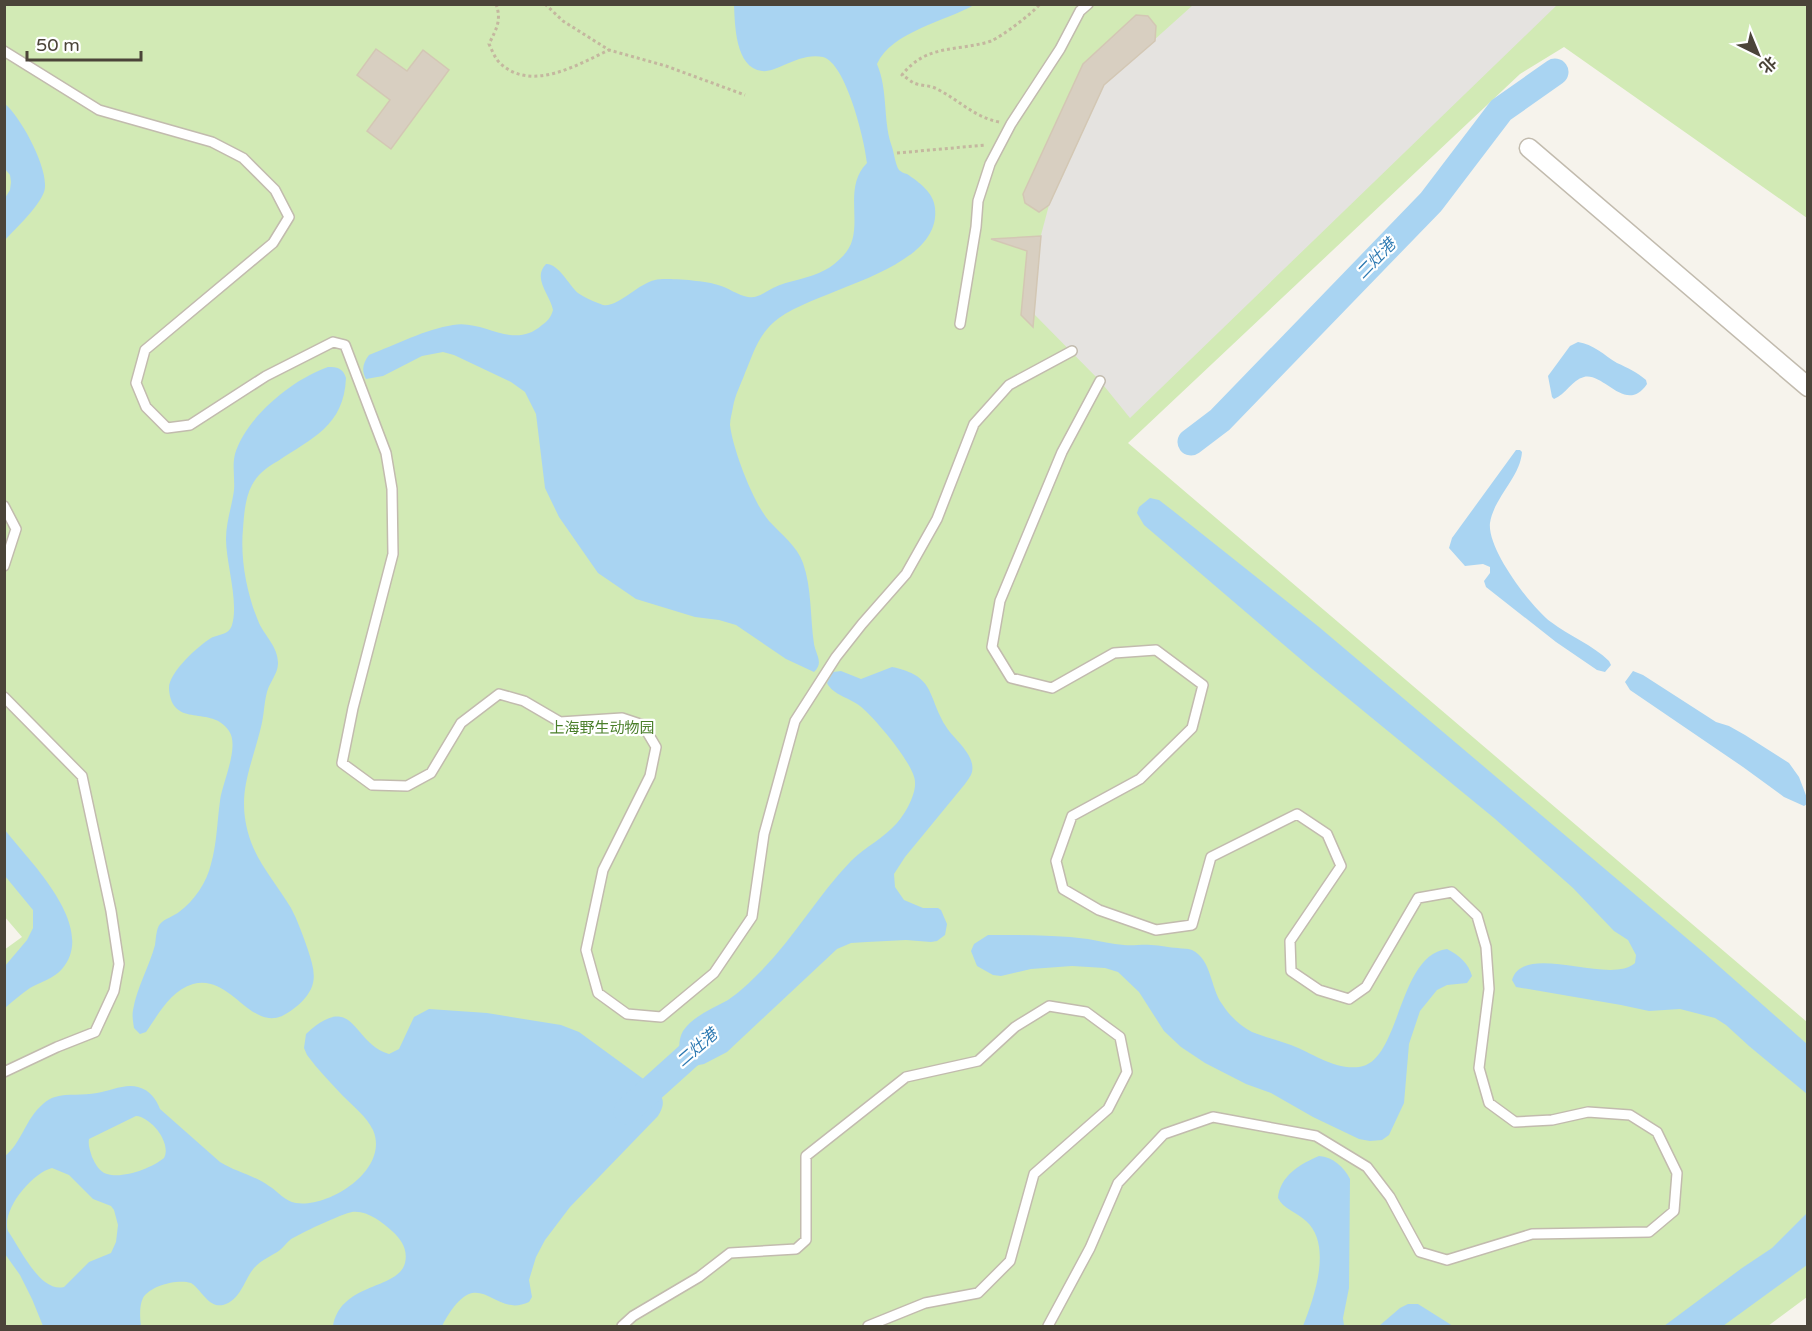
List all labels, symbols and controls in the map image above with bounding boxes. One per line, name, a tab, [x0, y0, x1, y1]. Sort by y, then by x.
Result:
scale bar	[27, 24, 141, 62]
north arrow	[1728, 24, 1788, 84]
text: 50 m	[36, 34, 80, 56]
text: 北	[1755, 51, 1780, 77]
water label: 二灶港	[1352, 233, 1401, 283]
park label: 上海野生动物园	[549, 719, 655, 737]
water label: 二灶港	[672, 1023, 723, 1071]

